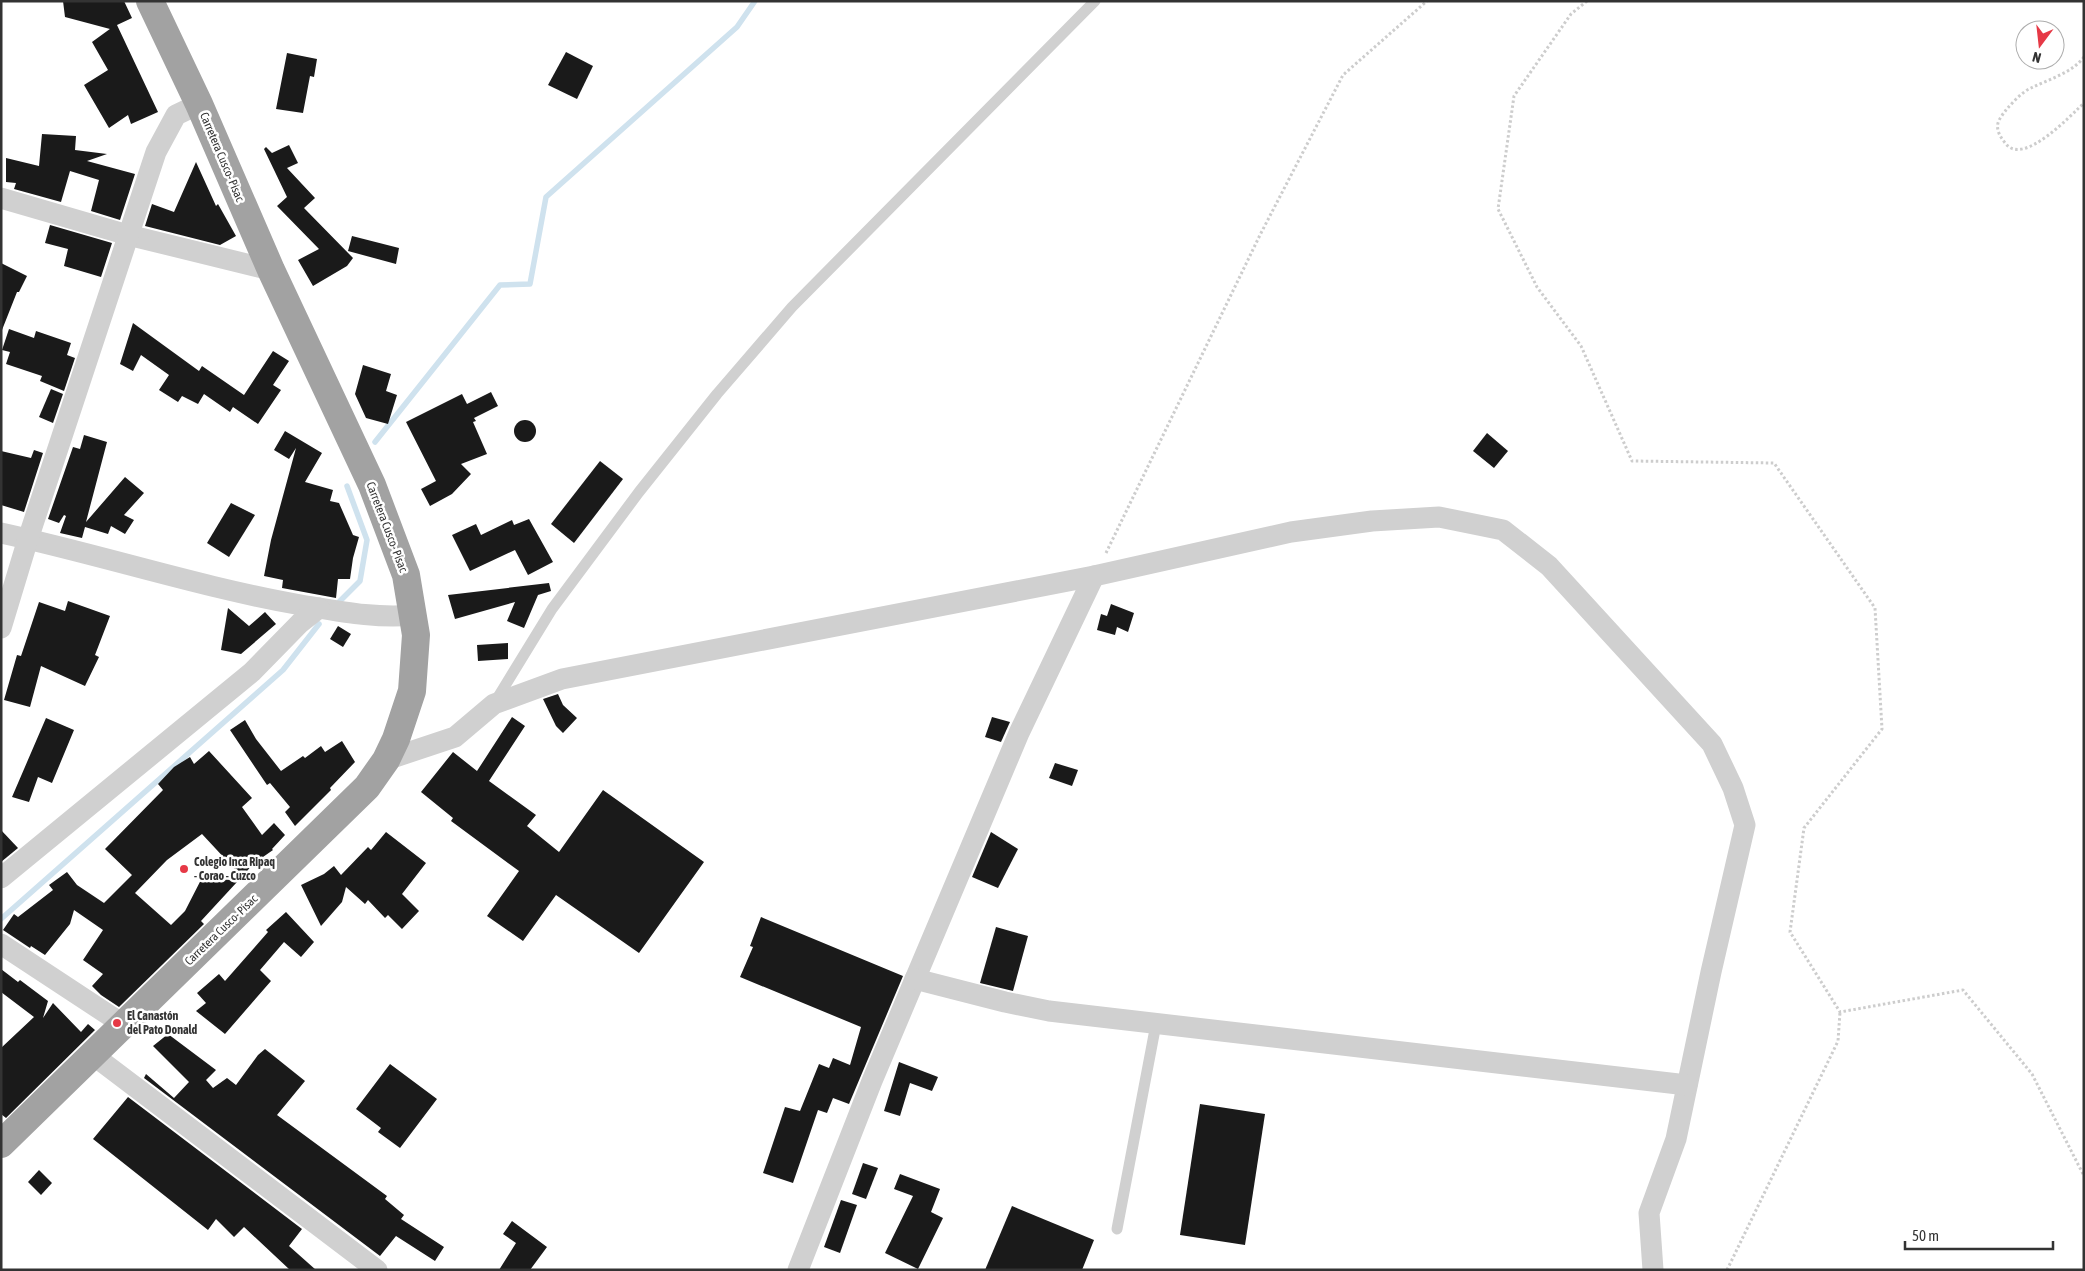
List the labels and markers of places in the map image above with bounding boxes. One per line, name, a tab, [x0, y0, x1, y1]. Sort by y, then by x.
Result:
place label: Colegio Inca Ripaq - Corao - Cuzco	[194, 855, 275, 883]
marker: Colegio Inca Ripaq - Corao - Cuzco	[178, 863, 190, 875]
place label: El Canastón del Pato Donald	[127, 1009, 198, 1037]
marker: El Canastón del Pato Donald	[111, 1017, 123, 1029]

